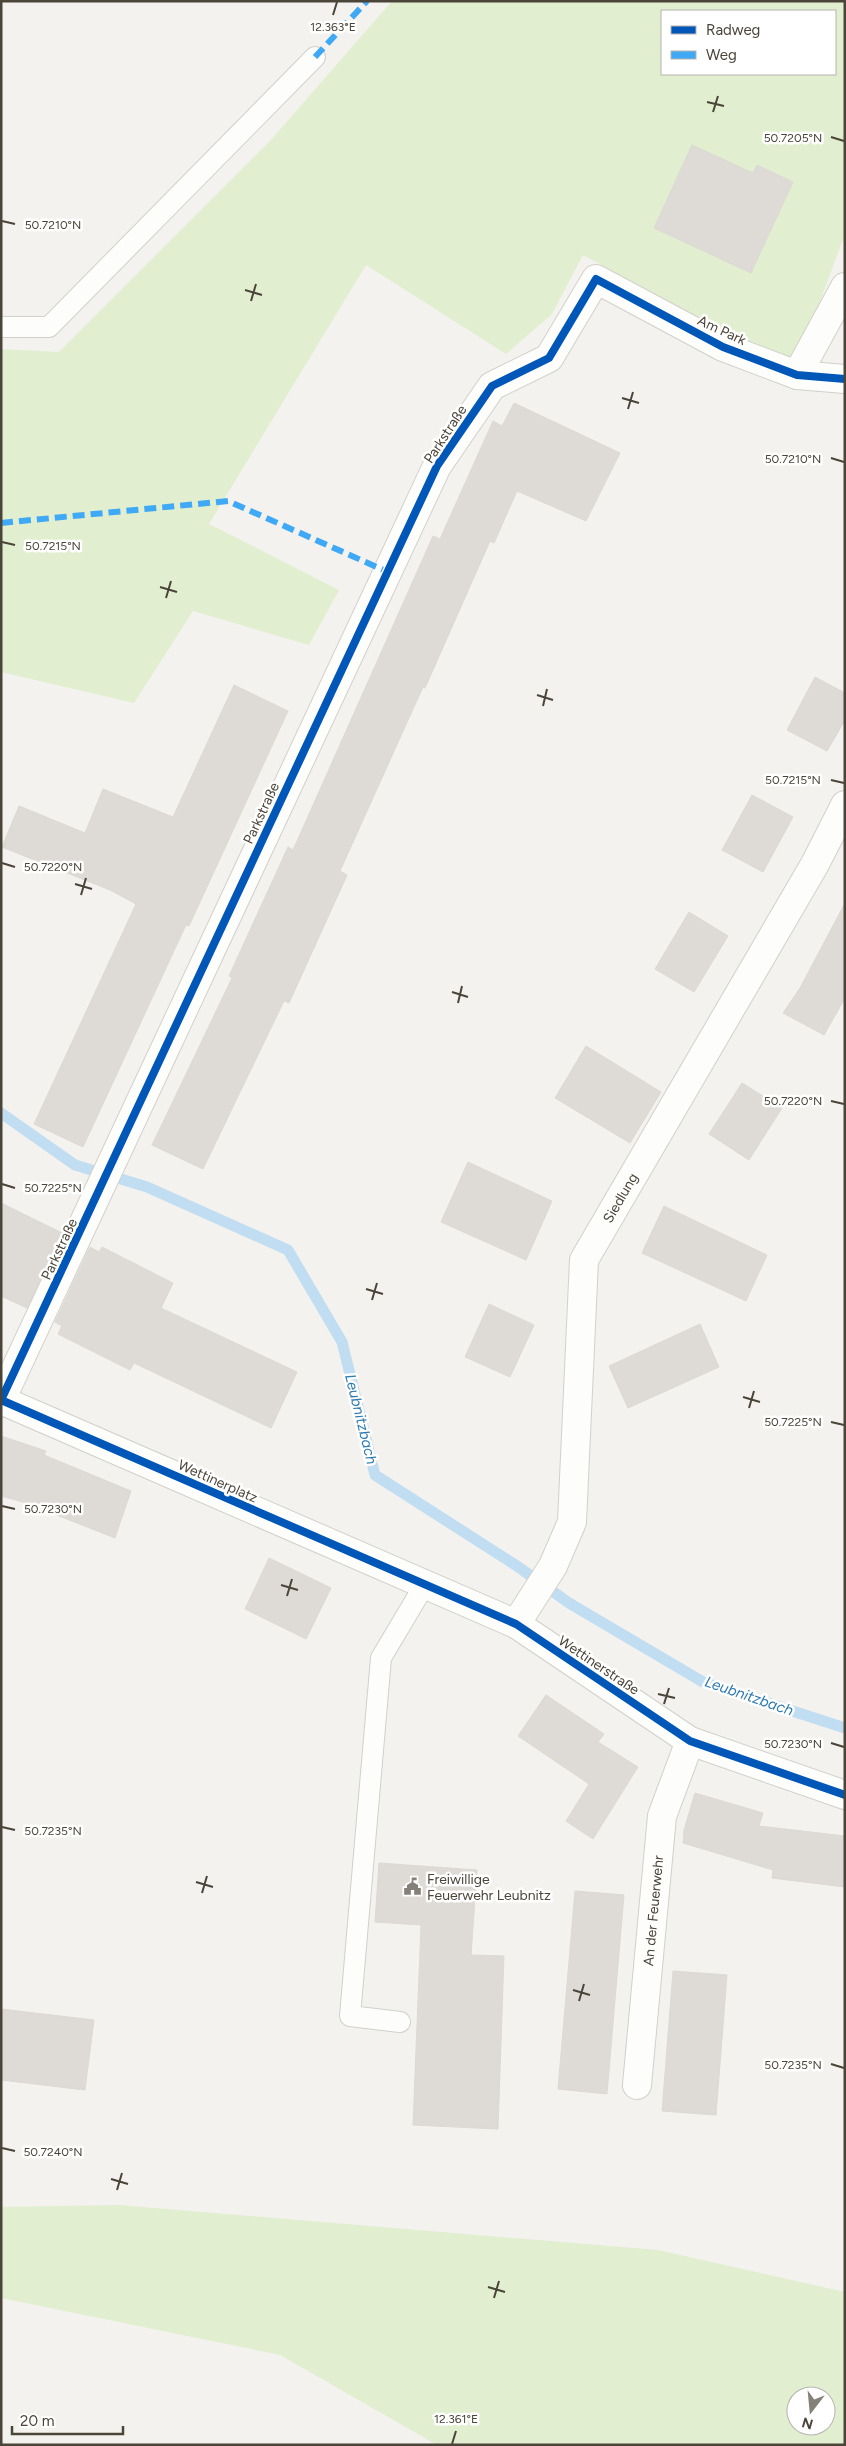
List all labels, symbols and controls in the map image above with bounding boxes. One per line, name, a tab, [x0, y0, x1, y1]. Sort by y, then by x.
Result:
legend	[661, 10, 836, 75]
text: 12.363°E	[310, 20, 356, 34]
text: Radweg	[706, 21, 760, 39]
text: Weg	[706, 46, 737, 64]
text: 50.7205°N	[764, 131, 822, 145]
text: 50.7210°N	[25, 218, 81, 232]
street label: Am Park	[695, 312, 749, 349]
street label: Parkstraße	[420, 402, 471, 467]
text: 50.7210°N	[765, 452, 821, 466]
text: 50.7215°N	[25, 539, 81, 553]
text: 50.7215°N	[765, 773, 821, 787]
street label: Parkstraße	[240, 779, 283, 847]
text: 50.7220°N	[24, 860, 82, 874]
text: 50.7220°N	[764, 1094, 822, 1108]
street label: Siedlung	[600, 1170, 642, 1226]
text: 50.7225°N	[24, 1181, 82, 1195]
street label: Parkstraße	[38, 1215, 81, 1283]
water label: Leubnitzbach	[341, 1372, 381, 1466]
text: 50.7225°N	[764, 1415, 822, 1429]
street label: Wettinerplatz	[175, 1456, 260, 1507]
text: 50.7230°N	[24, 1502, 82, 1516]
street label: Wettinerstraße	[555, 1632, 643, 1699]
water label: Leubnitzbach	[702, 1672, 796, 1720]
text: 50.7230°N	[764, 1737, 822, 1751]
text: 50.7235°N	[24, 1824, 82, 1838]
street label: An der Feuerwehr	[640, 1854, 667, 1967]
place label: Freiwillige Feuerwehr Leubnitz	[427, 1871, 551, 1904]
public building icon: Freiwillige Feuerwehr Leubnitz	[403, 1877, 423, 1897]
text: 50.7235°N	[764, 2058, 822, 2072]
text: 50.7240°N	[23, 2145, 83, 2159]
north arrow	[786, 2386, 836, 2436]
scale bar	[12, 2404, 124, 2436]
text: 20 m	[20, 2412, 54, 2430]
text: 12.361°E	[434, 2412, 478, 2426]
text: N	[800, 2413, 815, 2433]

